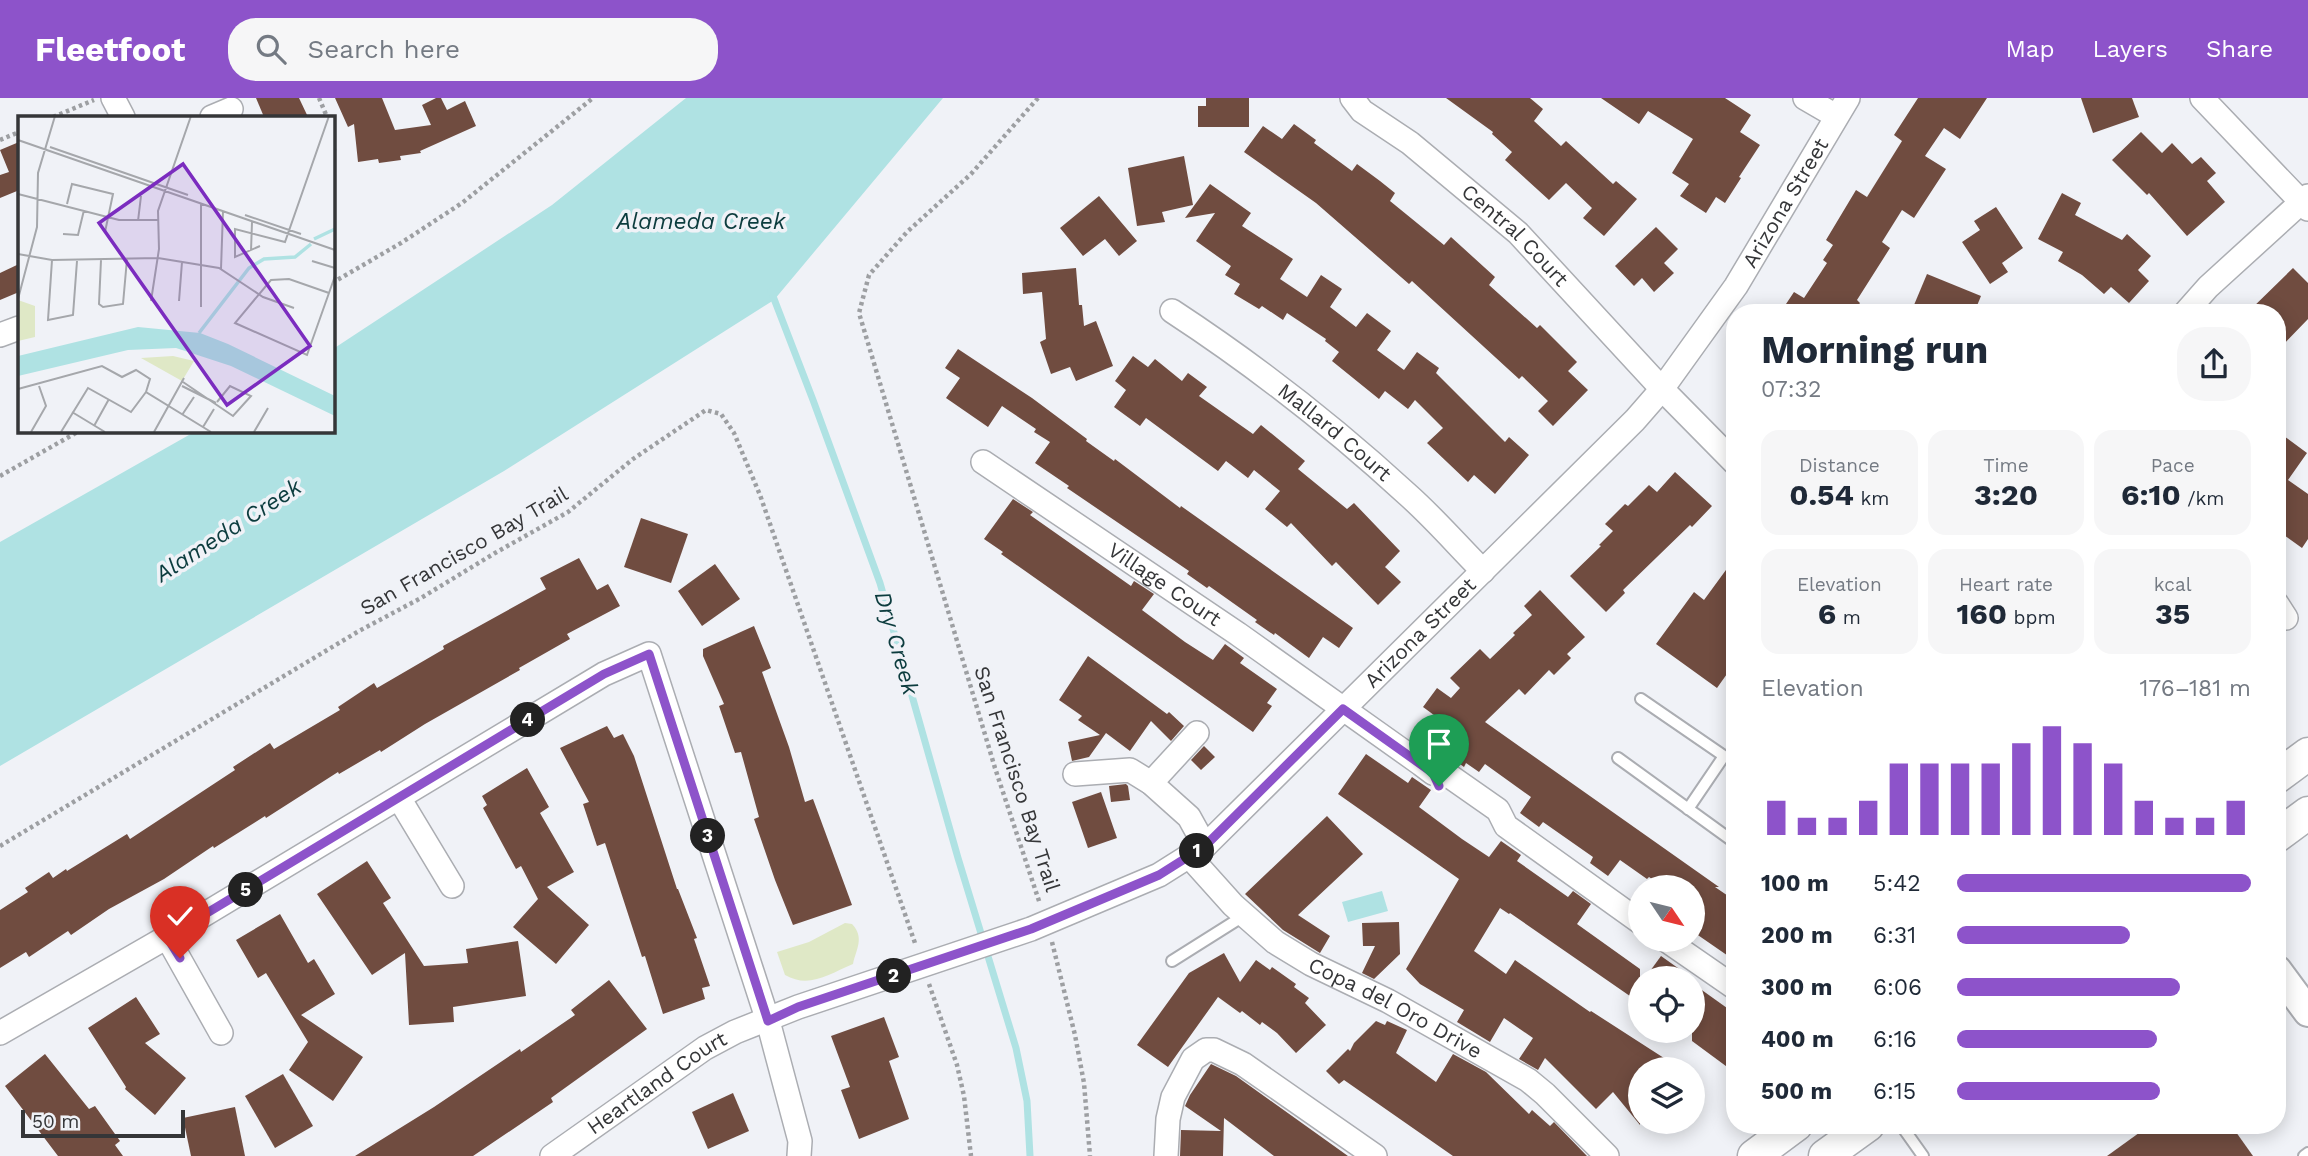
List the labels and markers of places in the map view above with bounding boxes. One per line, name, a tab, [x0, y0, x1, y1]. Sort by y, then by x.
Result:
pin: 4	[510, 702, 546, 738]
pin	[1409, 714, 1469, 786]
pin: 3	[690, 818, 726, 854]
pin: 1	[1180, 834, 1214, 868]
pin: 5	[229, 872, 264, 908]
pin	[150, 886, 210, 958]
pin: 2	[876, 958, 912, 994]

